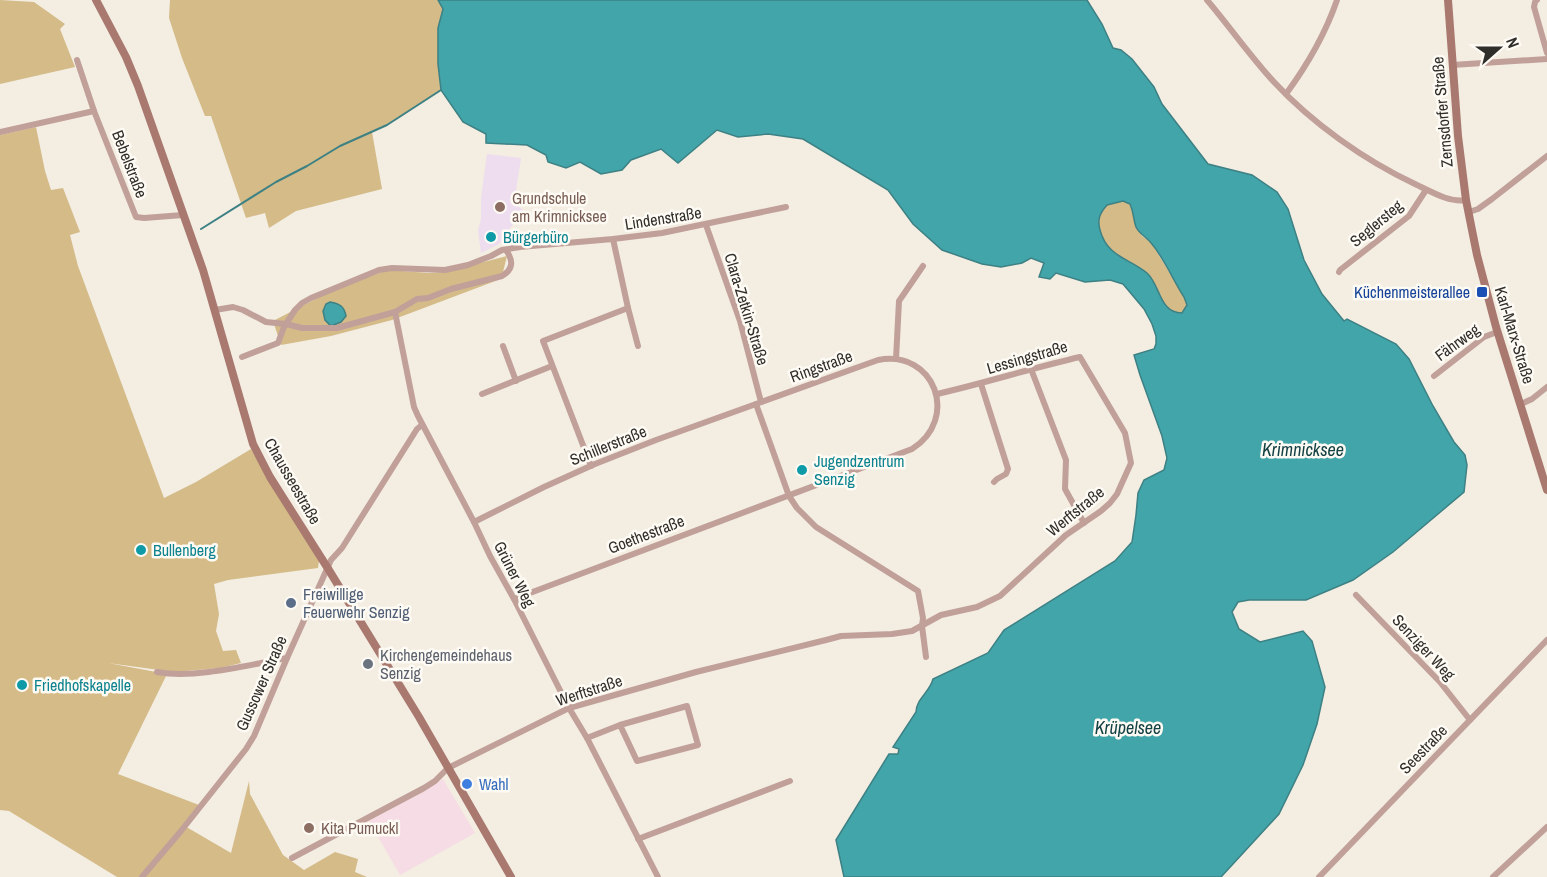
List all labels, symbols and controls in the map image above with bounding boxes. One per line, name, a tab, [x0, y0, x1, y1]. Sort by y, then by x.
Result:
north arrow	[1469, 18, 1529, 78]
text: N	[1501, 34, 1525, 51]
street label: Zernsdorfer Straße	[1426, 56, 1458, 168]
street label: Bebelstraße	[107, 127, 153, 201]
place label: Grundschule am Krimnicksee	[512, 187, 607, 227]
street label: Seglersteg	[1345, 194, 1408, 252]
marker: Grundschule am Krimnicksee	[493, 200, 507, 214]
street label: Lindenstraße	[623, 201, 703, 235]
place label: Bürgerbüro	[503, 226, 569, 248]
marker: Bürgerbüro	[484, 230, 498, 244]
street label: Clara-Zetkin-Straße	[720, 250, 774, 368]
place label: Küchenmeisterallee	[1354, 281, 1470, 303]
street label: Karl-Marx-Straße	[1490, 284, 1540, 386]
marker: Küchenmeisterallee	[1475, 285, 1489, 299]
street label: Fährweg	[1430, 318, 1484, 366]
street label: Lessingstraße	[984, 335, 1070, 379]
street label: Ringstraße	[787, 345, 855, 387]
street label: Schillerstraße	[566, 420, 650, 470]
street label: Chausseestraße	[259, 434, 327, 528]
water label: Krimnicksee	[1262, 437, 1344, 462]
place label: Jugendzentrum Senzig	[814, 450, 904, 490]
marker: Jugendzentrum Senzig	[795, 463, 809, 477]
street label: Werftstraße	[1042, 481, 1108, 541]
street label: Goethestraße	[605, 509, 687, 559]
street label: Grüner Weg	[489, 537, 541, 611]
place label: Bullenberg	[153, 539, 216, 561]
marker: Bullenberg	[134, 543, 148, 557]
place label: Freiwillige Feuerwehr Senzig	[303, 583, 410, 623]
marker: Freiwillige Feuerwehr Senzig	[284, 596, 298, 610]
street label: Senziger Weg	[1388, 609, 1461, 685]
street label: Gussower Straße	[230, 632, 292, 734]
place label: Kirchengemeindehaus Senzig	[380, 644, 512, 684]
marker: Kirchengemeindehaus Senzig	[361, 657, 375, 671]
street label: Werftstraße	[553, 669, 625, 711]
place label: Friedhofskapelle	[34, 674, 131, 696]
marker: Friedhofskapelle	[15, 678, 29, 692]
water label: Krüpelsee	[1095, 715, 1161, 740]
street label: Seestraße	[1394, 720, 1452, 778]
place label: Wahl	[479, 773, 508, 795]
marker: Wahl	[460, 777, 474, 791]
place label: Kita Pumuckl	[321, 817, 398, 839]
marker: Kita Pumuckl	[302, 821, 316, 835]

